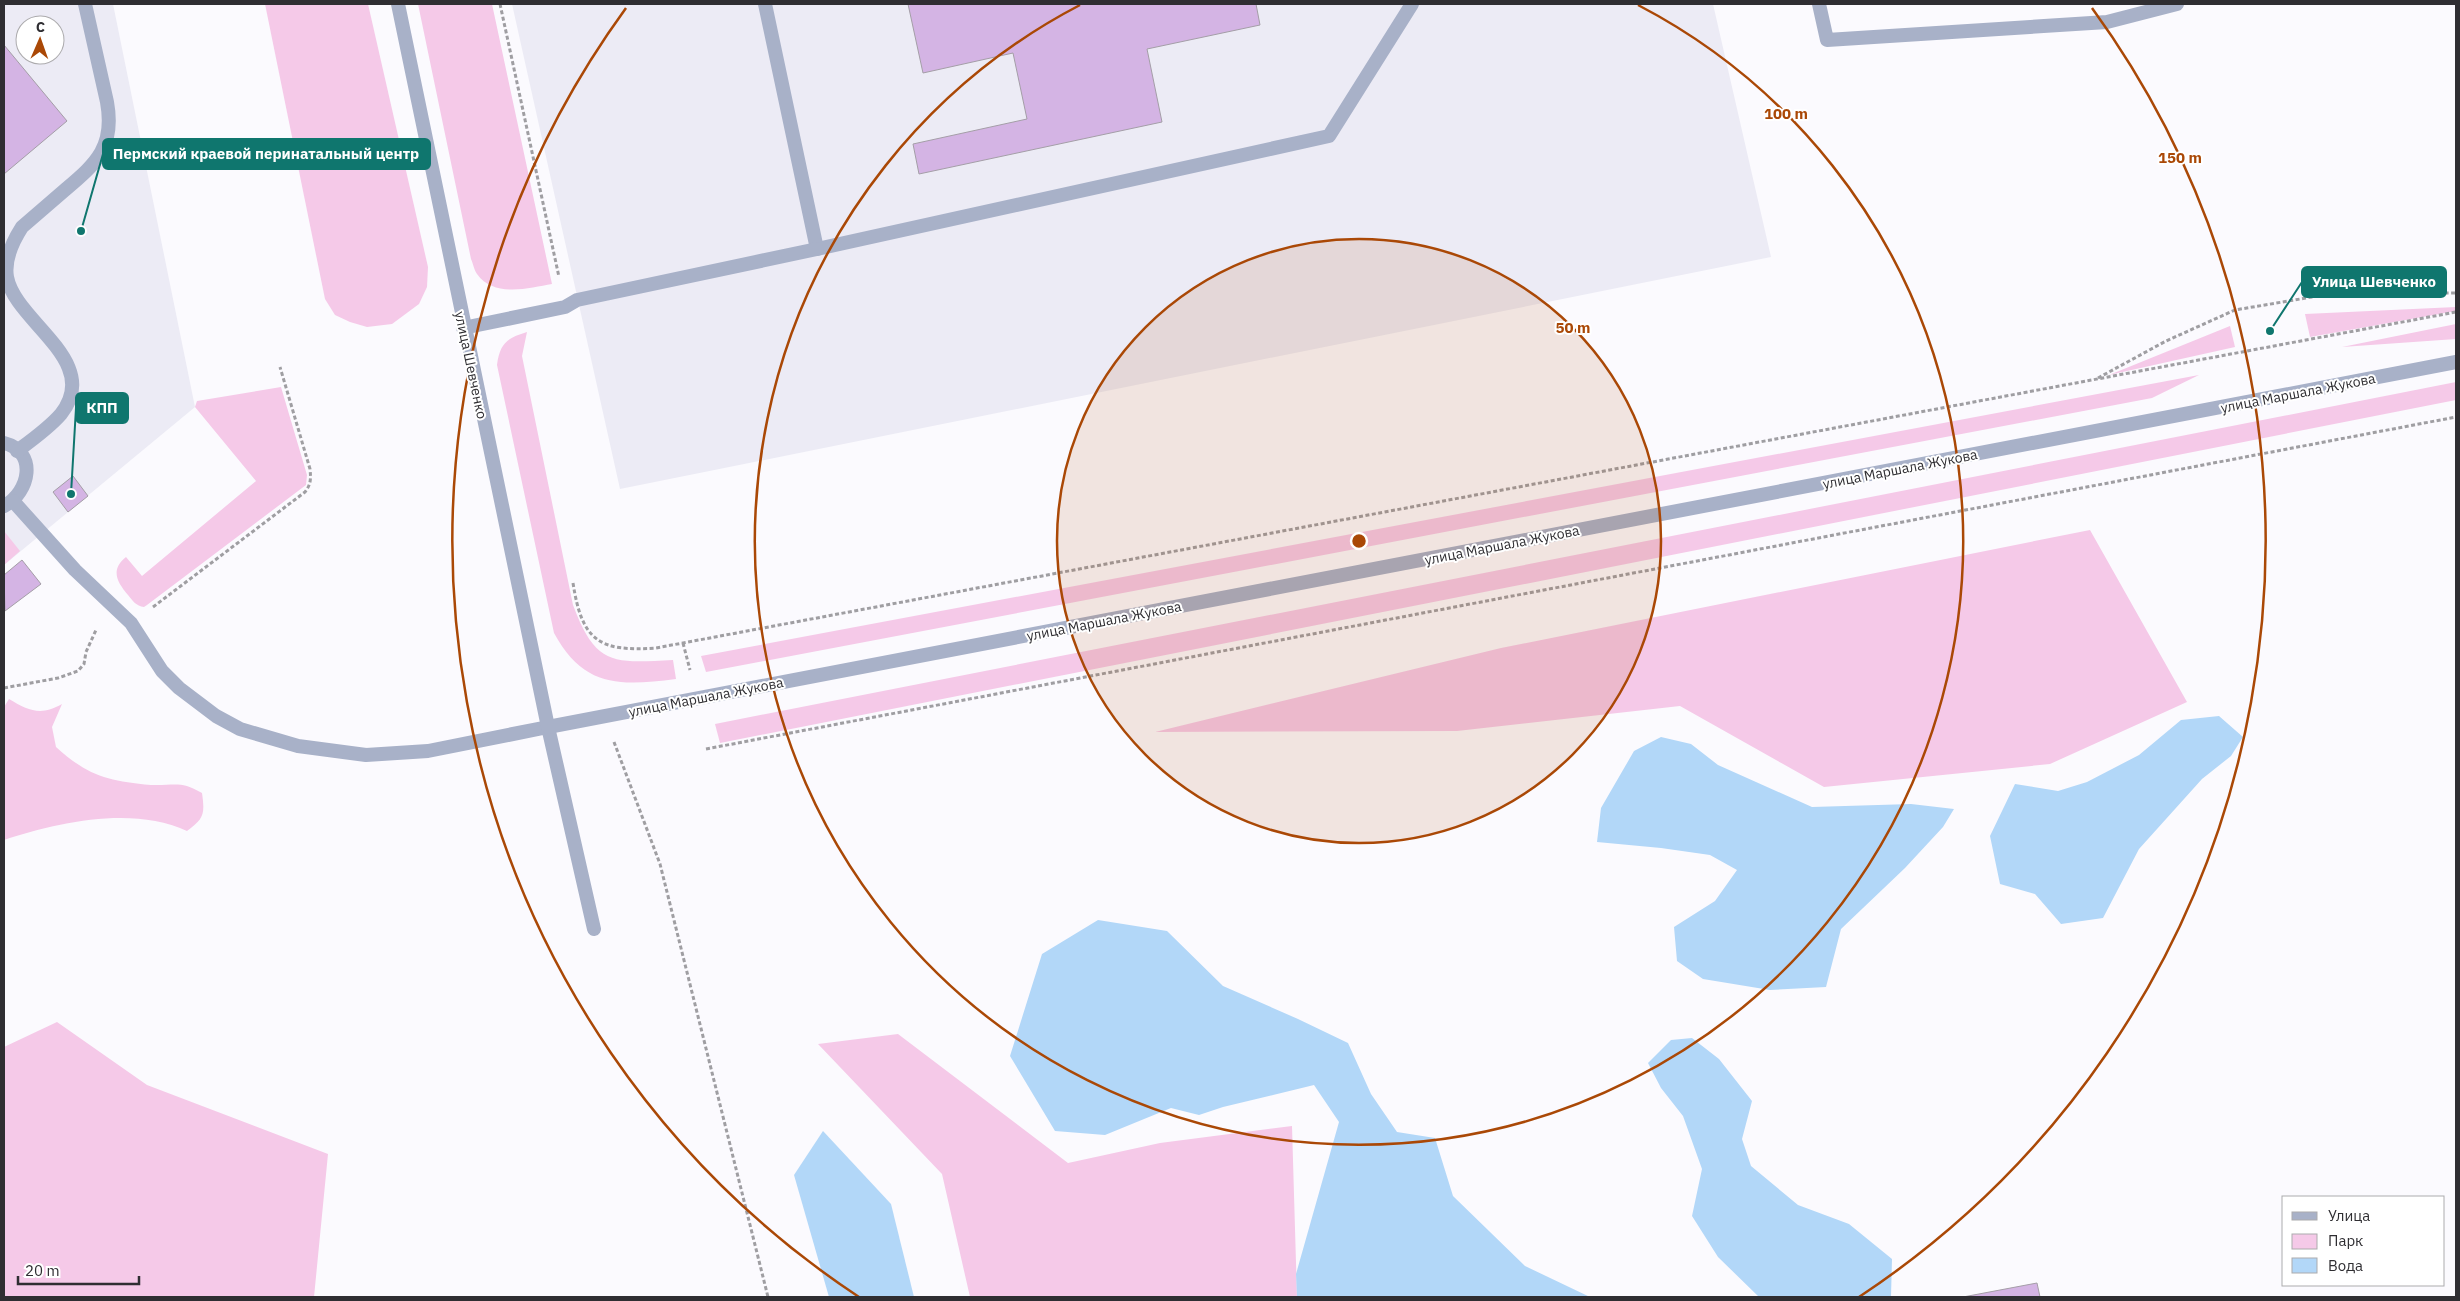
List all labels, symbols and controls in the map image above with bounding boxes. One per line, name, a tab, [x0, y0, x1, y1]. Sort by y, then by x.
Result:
north arrow	[15, 15, 65, 65]
text: С	[36, 18, 45, 36]
text: 100 m	[1764, 104, 1808, 123]
callout: Пермский краевой перинатальный центр	[103, 139, 430, 169]
text: Пермский краевой перинатальный центр	[113, 144, 419, 163]
text: 150 m	[2158, 148, 2202, 167]
callout: Улица Шевченко	[2302, 267, 2446, 297]
text: Улица Шевченко	[2312, 272, 2436, 291]
street label: улица Шевченко	[451, 309, 491, 421]
text: 50 m	[1556, 318, 1590, 337]
street label: улица Маршала Жукова	[2219, 369, 2377, 417]
callout: КПП	[76, 393, 128, 423]
text: КПП	[86, 398, 118, 417]
street label: улица Маршала Жукова	[1821, 445, 1979, 493]
street label: улица Маршала Жукова	[1423, 521, 1581, 569]
centre of rings	[1350, 532, 1368, 550]
street label: улица Маршала Жукова	[1025, 597, 1183, 645]
street label: улица Маршала Жукова	[627, 673, 785, 721]
legend	[2282, 1196, 2445, 1286]
text: Улица	[2328, 1206, 2370, 1225]
text: Парк	[2328, 1231, 2363, 1250]
scale bar	[18, 1254, 139, 1286]
text: Вода	[2328, 1256, 2363, 1275]
text: 20 m	[25, 1261, 60, 1280]

